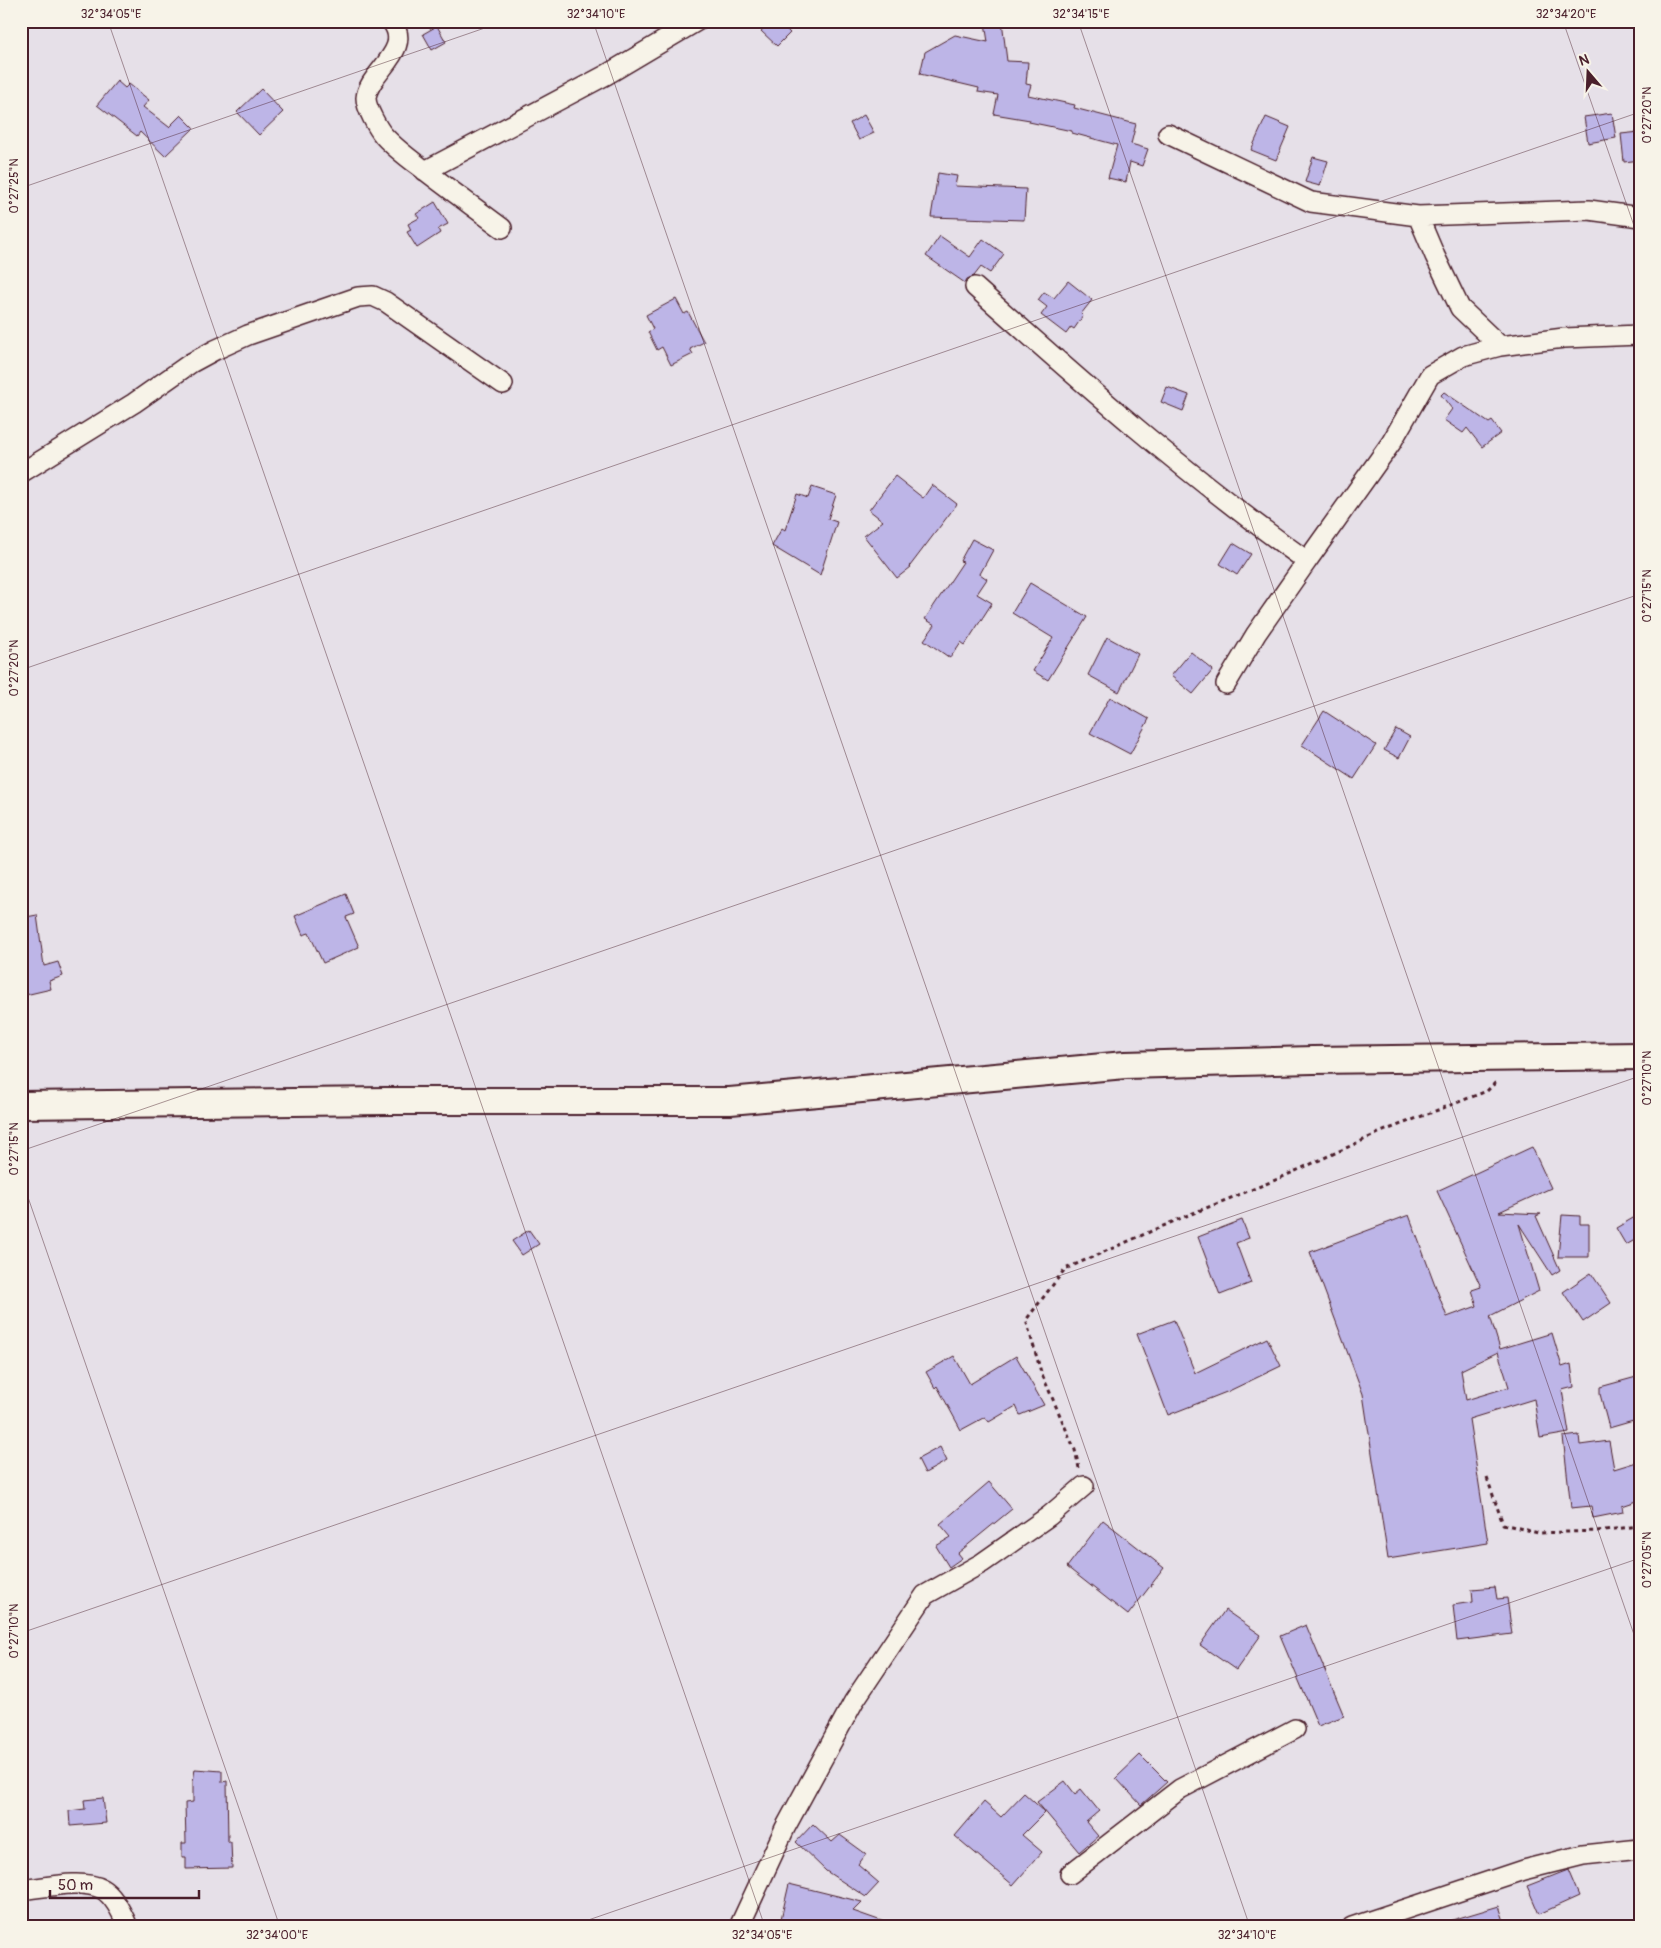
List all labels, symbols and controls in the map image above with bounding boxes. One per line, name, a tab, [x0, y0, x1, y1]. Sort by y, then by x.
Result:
text: 32°34'05"E	[81, 7, 141, 22]
text: 32°34'10"E	[567, 7, 625, 22]
text: 32°34'15"E	[1052, 7, 1110, 22]
text: 32°34'20"E	[1536, 7, 1596, 22]
north arrow	[1564, 48, 1614, 98]
text: N	[1577, 51, 1591, 70]
text: 0°27'20"N	[1640, 87, 1655, 143]
text: 0°27'25"N	[7, 158, 22, 214]
text: 0°27'15"N	[1640, 569, 1655, 623]
text: 0°27'20"N	[7, 640, 22, 696]
text: 0°27'10"N	[1640, 1051, 1655, 1105]
text: 0°27'15"N	[7, 1122, 22, 1176]
text: 0°27'05"N	[1640, 1532, 1655, 1588]
text: 0°27'10"N	[7, 1604, 22, 1658]
scale bar	[50, 1868, 199, 1900]
text: 50 m	[58, 1876, 93, 1895]
text: 32°34'00"E	[246, 1928, 308, 1943]
text: 32°34'05"E	[732, 1928, 792, 1943]
text: 32°34'10"E	[1218, 1928, 1276, 1943]

